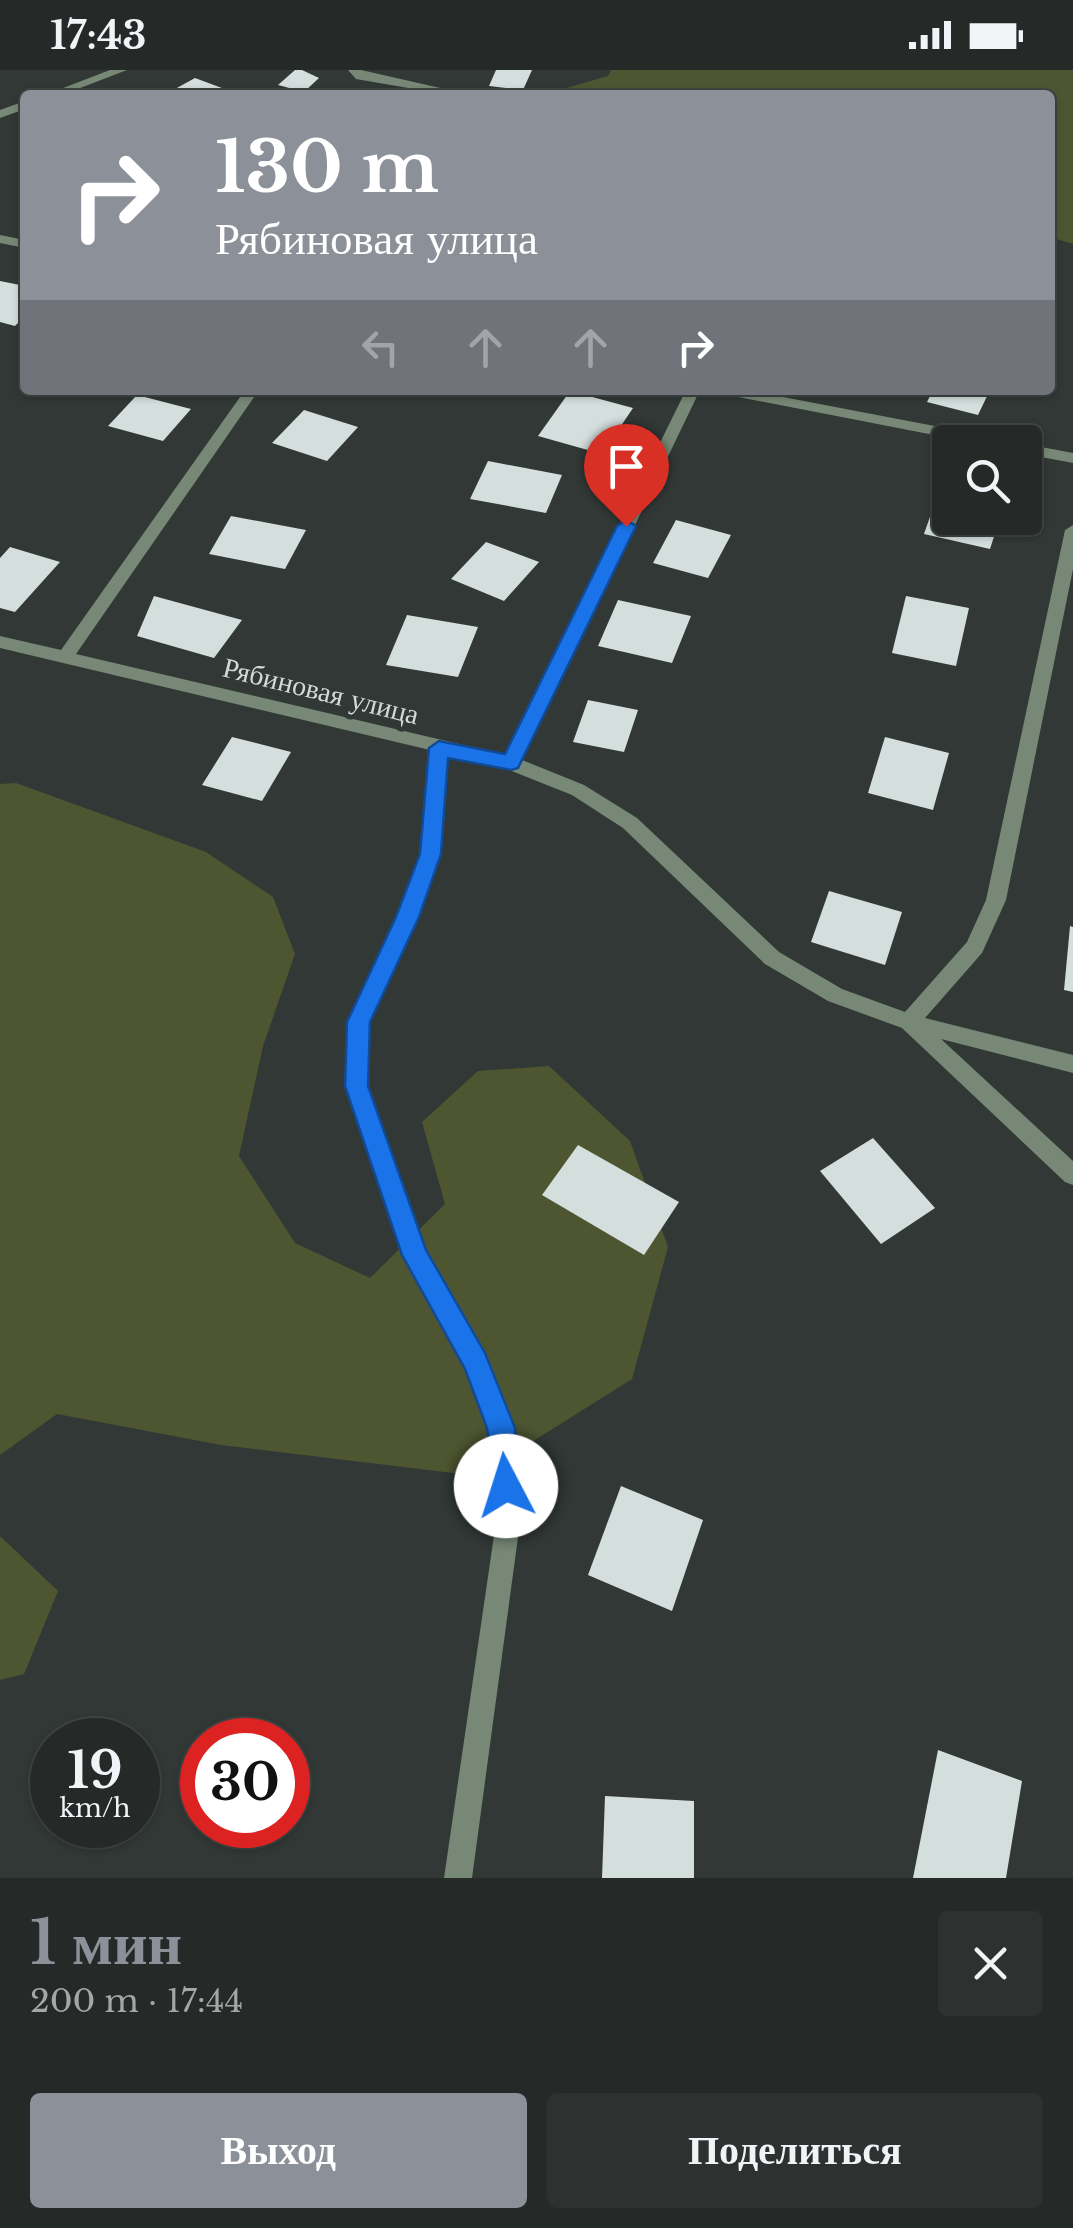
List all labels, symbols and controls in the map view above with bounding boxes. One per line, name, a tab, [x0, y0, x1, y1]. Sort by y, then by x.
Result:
text: 17:43	[50, 12, 146, 59]
text: 130 m	[215, 124, 439, 211]
icon: right	[50, 130, 180, 260]
text: Рябиновая улица	[215, 210, 538, 266]
icon: left	[353, 320, 408, 375]
icon: ahead	[458, 320, 513, 375]
icon: ahead	[563, 320, 618, 375]
icon: right	[668, 320, 723, 375]
pin	[584, 424, 669, 527]
map controls	[932, 425, 1042, 535]
button: search	[932, 425, 1042, 535]
icon: arrive	[599, 439, 654, 494]
street label: Рябиновая улица	[219, 650, 423, 732]
position arrow	[454, 1434, 558, 1538]
speed limit sign: 30	[180, 1718, 310, 1848]
text: 19	[67, 1739, 123, 1802]
text: km/h	[60, 1793, 130, 1824]
text: 1 мин	[30, 1906, 182, 1980]
button: close	[938, 1911, 1043, 2016]
text: 200 m · 17:44	[30, 1981, 243, 2021]
button: Выход	[30, 2093, 527, 2208]
button: Поделиться	[547, 2093, 1043, 2208]

